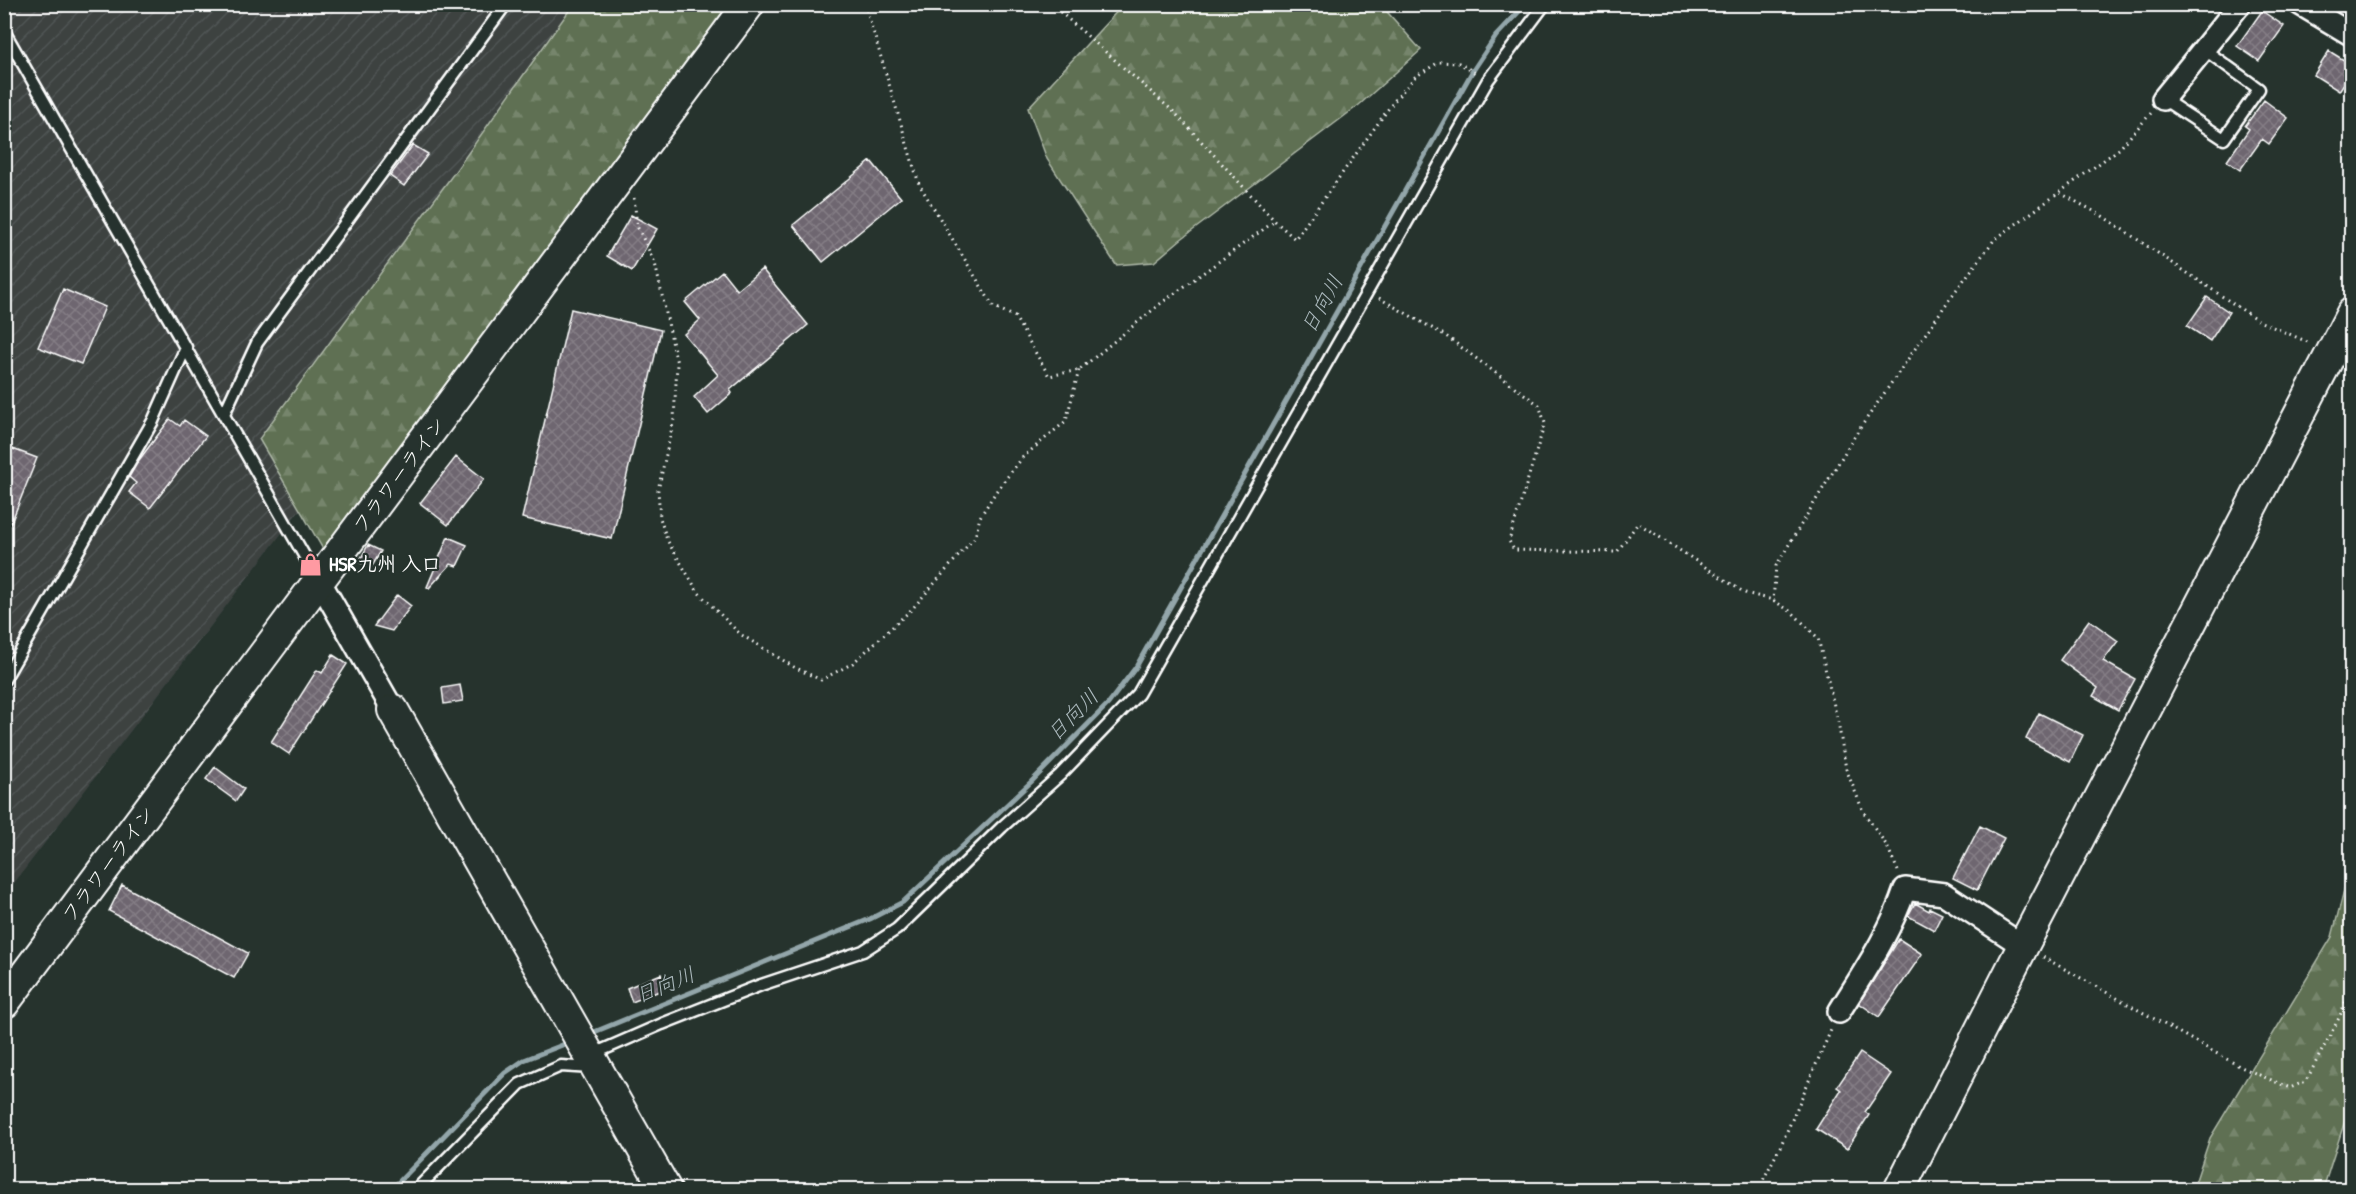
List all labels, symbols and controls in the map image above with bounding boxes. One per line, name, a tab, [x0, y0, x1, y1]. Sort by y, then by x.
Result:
water label: 日向川	[1294, 269, 1350, 338]
street label: フラワーライン	[346, 411, 451, 538]
place label: HSR九州 入口	[329, 550, 441, 577]
shop icon: HSR九州 入口	[298, 551, 324, 577]
water label: 日向川	[1040, 682, 1105, 747]
street label: フラワーライン	[55, 800, 160, 927]
water label: 日向川	[630, 959, 699, 1010]

